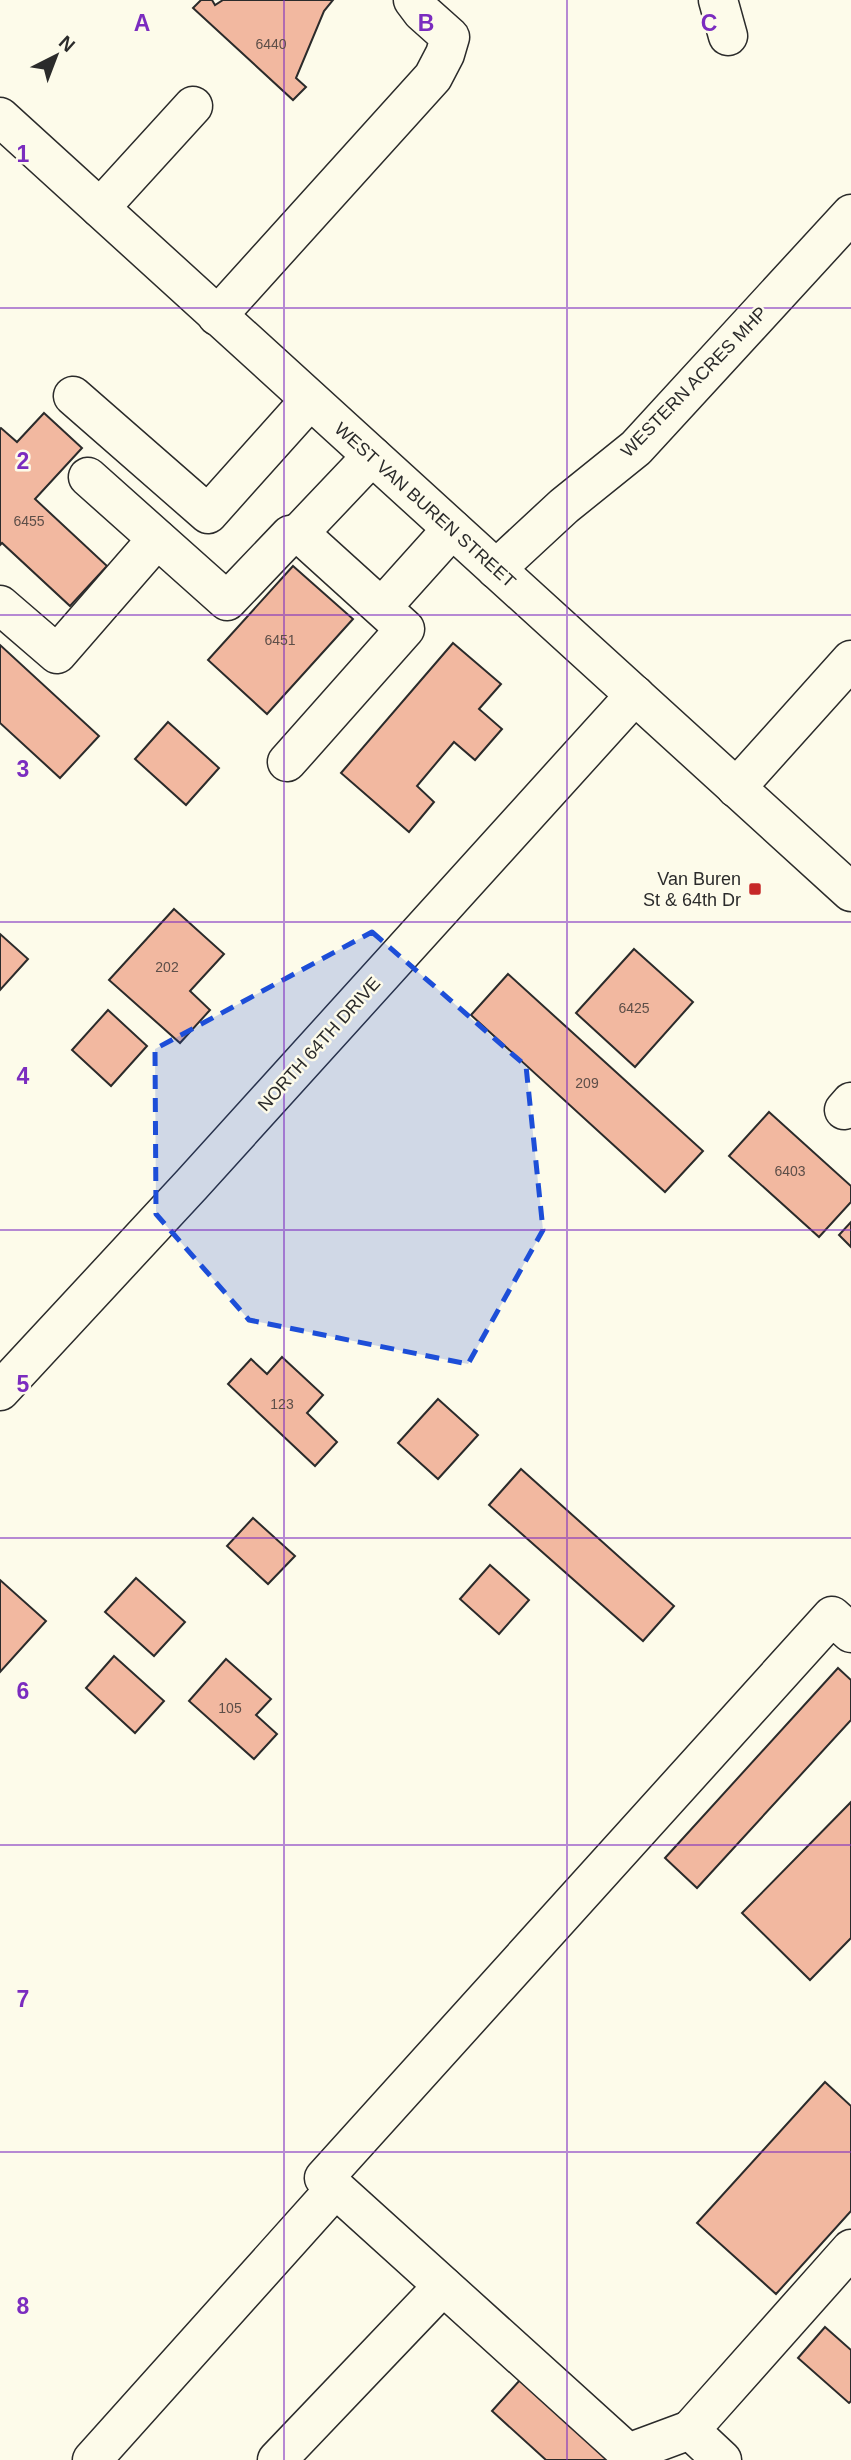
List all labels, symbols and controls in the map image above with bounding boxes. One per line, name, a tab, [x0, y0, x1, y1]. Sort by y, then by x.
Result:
text: A	[134, 10, 150, 36]
text: B	[418, 10, 434, 36]
text: C	[701, 10, 717, 36]
north arrow	[21, 21, 91, 91]
text: N	[55, 31, 79, 56]
house number: 6440	[255, 36, 287, 52]
text: 1	[17, 141, 30, 167]
street label: WESTERN ACRES MHP	[617, 303, 771, 461]
street label: WEST VAN BUREN STREET	[330, 418, 520, 592]
text: 2	[17, 448, 29, 474]
house number: 6455	[13, 513, 45, 529]
house number: 6451	[264, 632, 296, 648]
text: 3	[17, 756, 29, 782]
place label: Van Buren St & 64th Dr	[643, 869, 741, 910]
marker: Van Buren St & 64th Dr	[747, 881, 763, 897]
house number: 202	[155, 959, 179, 975]
street label: NORTH 64TH DRIVE	[254, 973, 384, 1115]
house number: 6425	[618, 1000, 650, 1016]
text: 4	[17, 1063, 30, 1089]
house number: 209	[575, 1075, 599, 1091]
house number: 6403	[774, 1163, 806, 1179]
text: 5	[17, 1371, 30, 1397]
house number: 123	[270, 1396, 294, 1412]
text: 6	[17, 1678, 29, 1704]
house number: 105	[218, 1700, 242, 1716]
text: 7	[17, 1986, 29, 2012]
text: 8	[17, 2293, 30, 2319]

